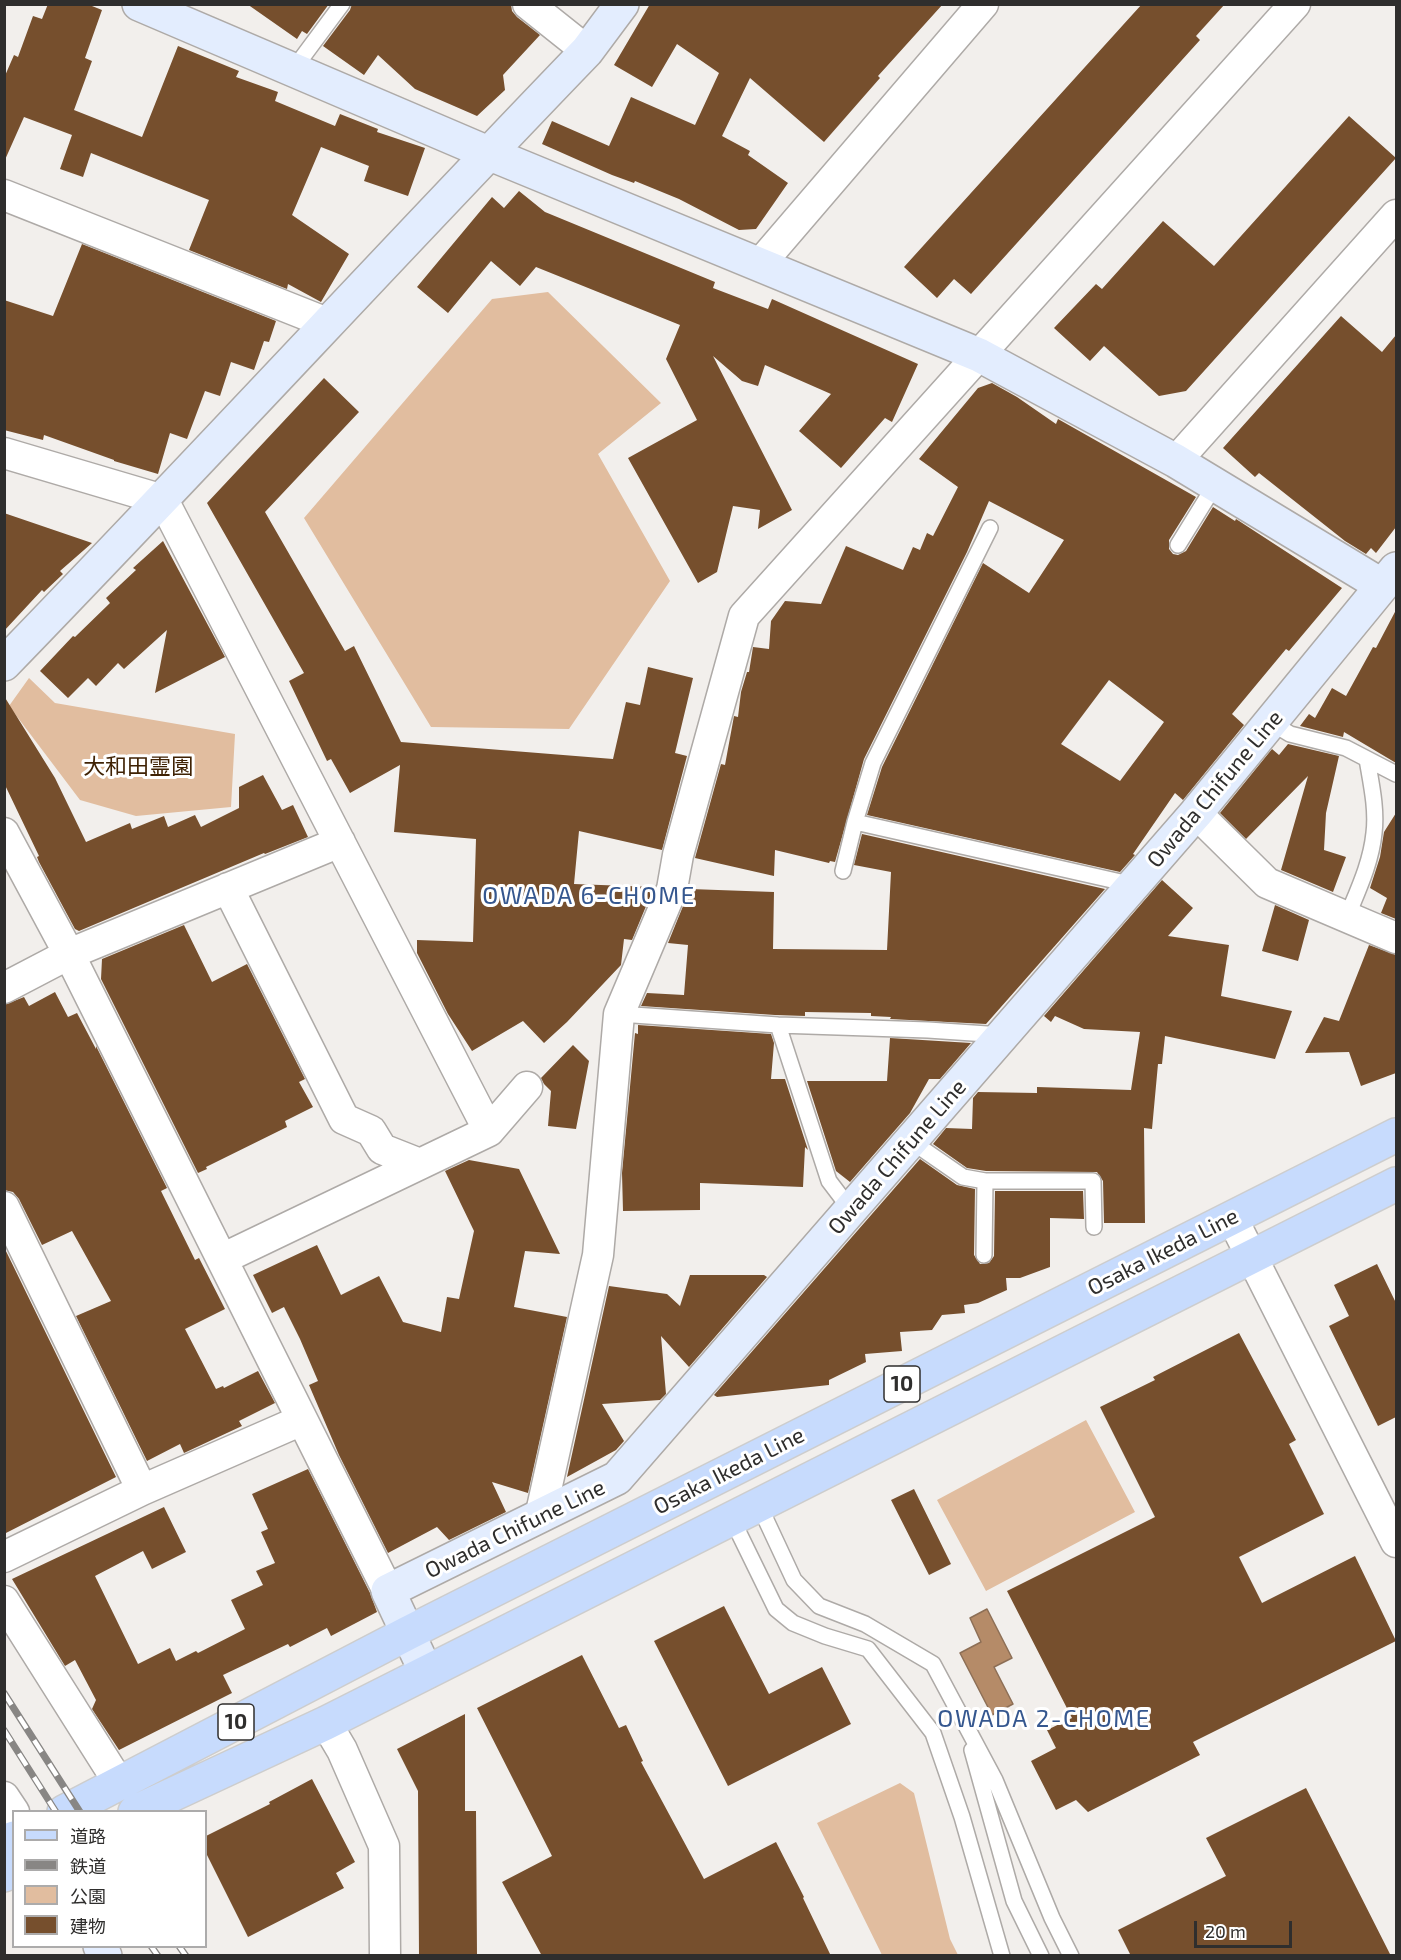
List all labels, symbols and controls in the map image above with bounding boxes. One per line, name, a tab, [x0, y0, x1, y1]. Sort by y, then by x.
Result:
street label: Owada Chifune Line	[1142, 705, 1288, 873]
park label: 大和田霊園	[83, 754, 193, 780]
district label: OWADA 6-CHOME	[482, 882, 696, 910]
street label: Owada Chifune Line	[822, 1074, 972, 1240]
street label: Osaka Ikeda Line	[1083, 1203, 1243, 1301]
road number: 10	[884, 1366, 920, 1402]
street label: Osaka Ikeda Line	[649, 1422, 809, 1520]
street label: Owada Chifune Line	[421, 1474, 609, 1584]
road number: 10	[218, 1704, 254, 1740]
district label: OWADA 2-CHOME	[937, 1705, 1151, 1733]
legend	[12, 1810, 207, 1948]
text: 道路	[70, 1825, 106, 1847]
text: 鉄道	[70, 1855, 106, 1877]
text: 公園	[70, 1885, 106, 1907]
scale bar	[1197, 1909, 1294, 1947]
text: 建物	[70, 1915, 106, 1937]
text: 20 m	[1205, 1920, 1246, 1942]

